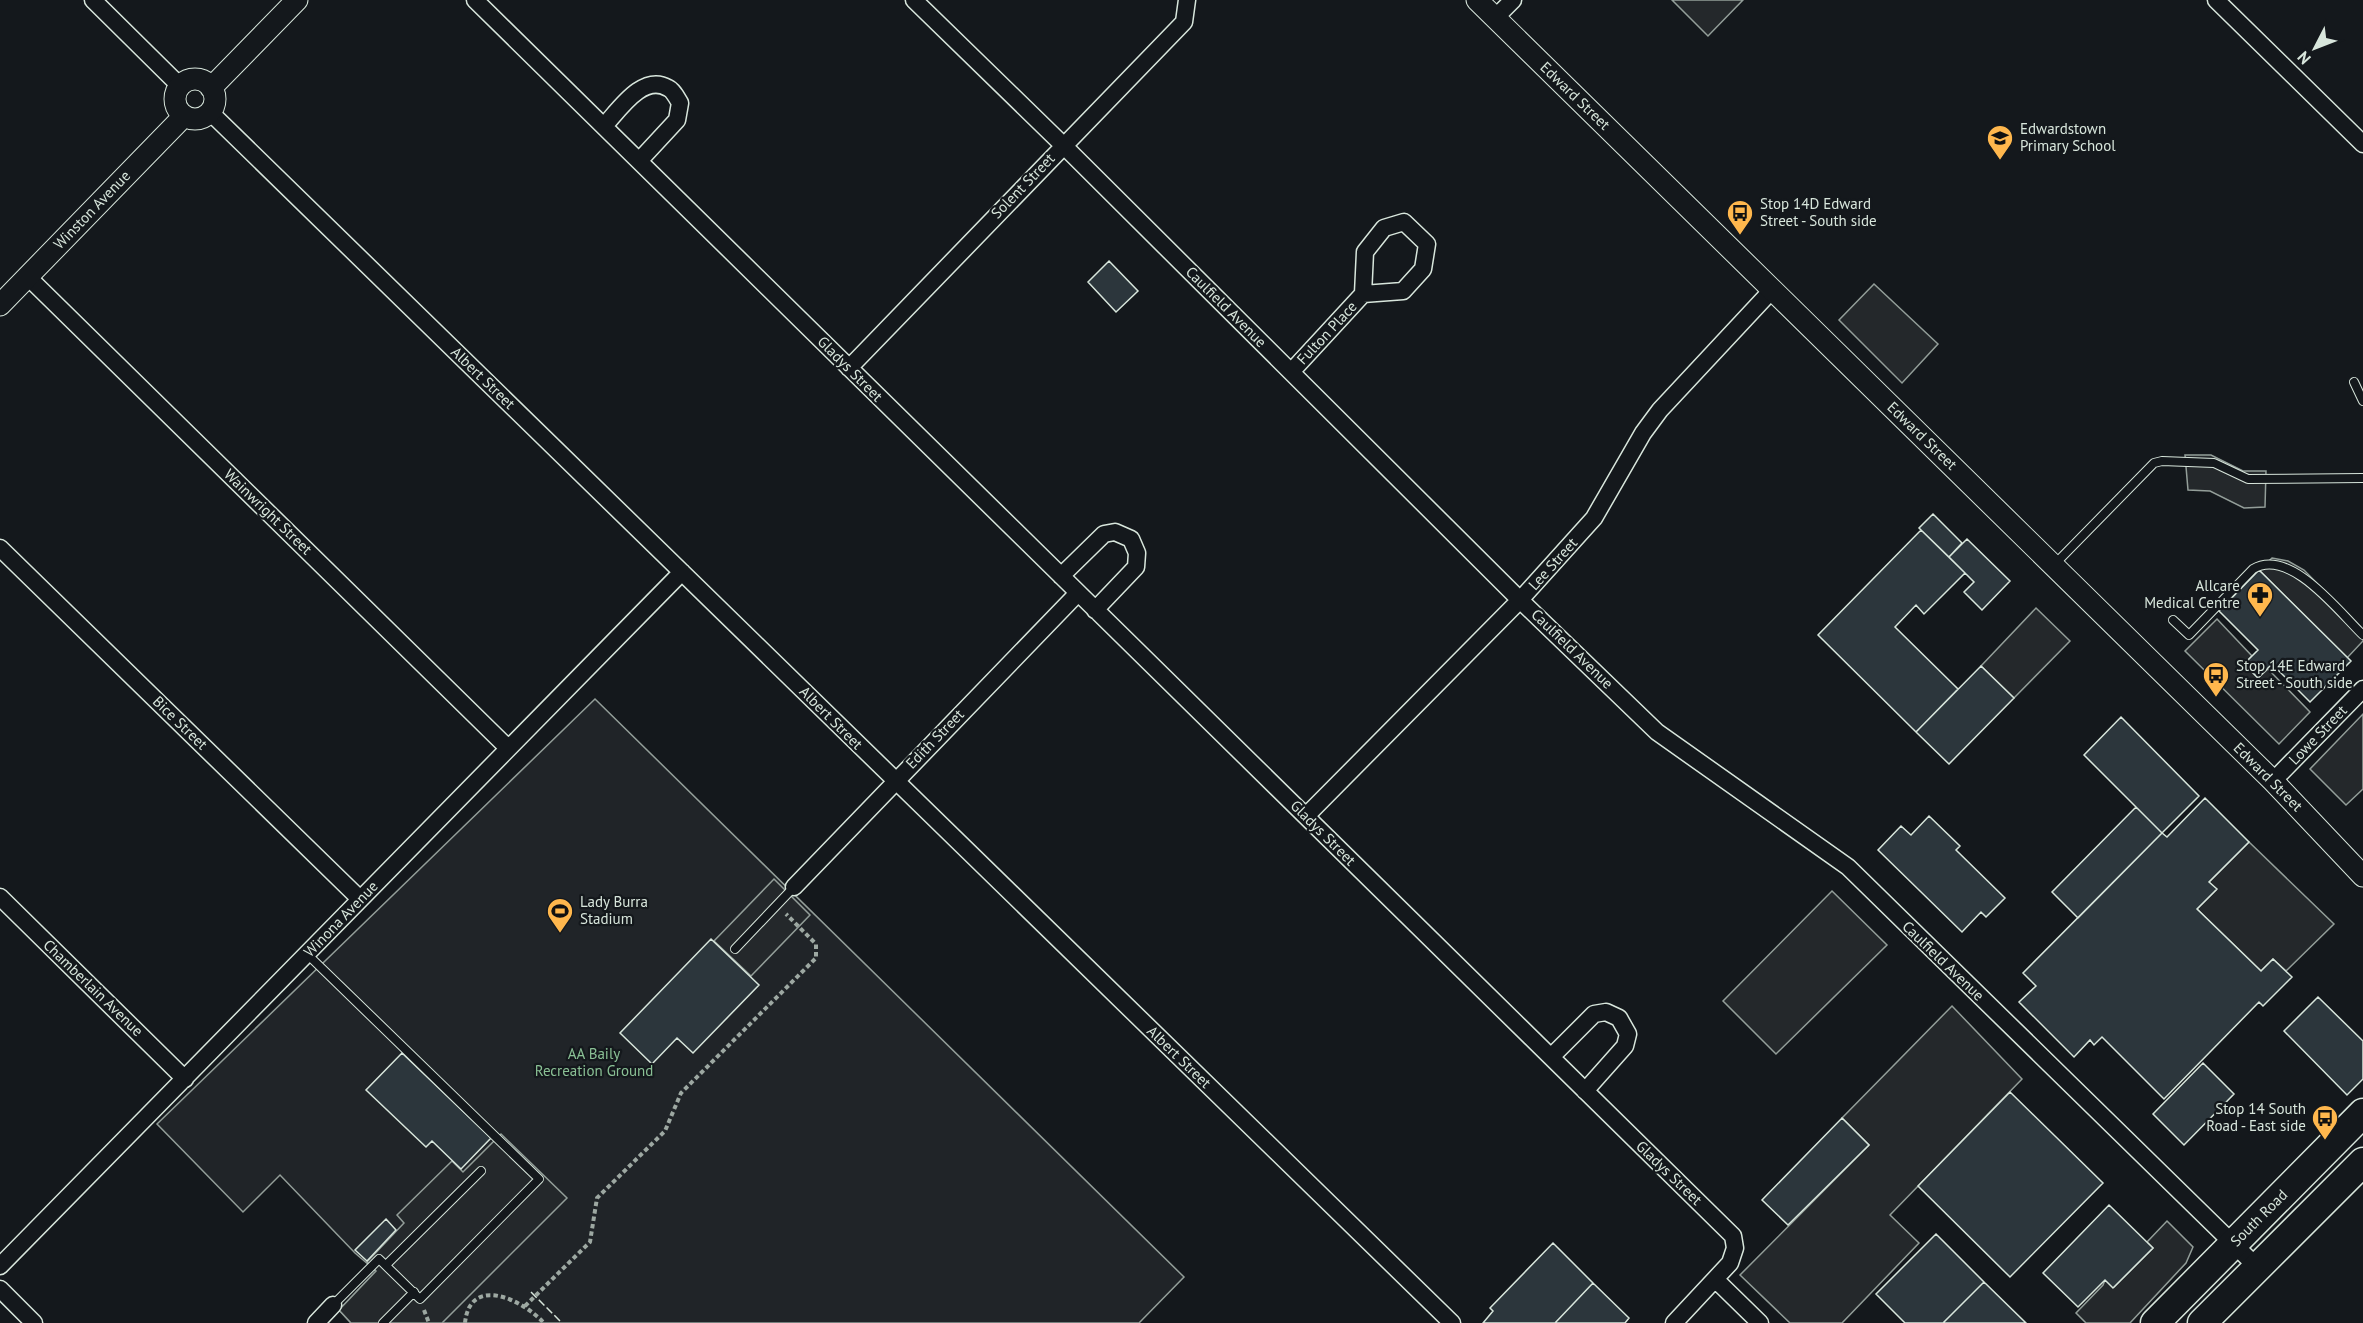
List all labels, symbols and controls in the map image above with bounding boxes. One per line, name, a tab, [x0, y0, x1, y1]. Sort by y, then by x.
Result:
north arrow	[2285, 18, 2345, 78]
text: N	[2293, 47, 2315, 69]
street label: Edward Street	[1536, 58, 1614, 134]
place label: Edwardstown Primary School	[2020, 119, 2116, 155]
school or university icon: Edwardstown Primary School	[1985, 123, 2015, 161]
street label: Solent Street	[987, 149, 1059, 222]
street label: Winston Avenue	[49, 166, 134, 253]
place label: Stop 14D Edward Street - South side	[1760, 194, 1877, 230]
bus stop icon: Stop 14D Edward Street - South side	[1725, 198, 1755, 236]
street label: Caulfield Avenue	[1182, 262, 1271, 351]
street label: Fulton Place	[1293, 297, 1361, 368]
street label: Gladys Street	[814, 332, 887, 405]
street label: Albert Street	[447, 342, 519, 413]
street label: Edward Street	[1883, 398, 1961, 474]
street label: Wainwright Street	[220, 465, 316, 559]
street label: Lee Street	[1524, 533, 1581, 594]
place label: Allcare Medical Centre	[2144, 576, 2240, 612]
pharmacy icon: Allcare Medical Centre	[2245, 580, 2275, 618]
street label: Caulfield Avenue	[1527, 605, 1617, 693]
place label: Stop 14E Edward Street - South side	[2236, 656, 2353, 692]
bus stop icon: Stop 14E Edward Street - South side	[2201, 660, 2231, 698]
street label: Albert Street	[796, 682, 867, 753]
street label: Bice Street	[149, 692, 212, 753]
street label: Lowe Street	[2285, 701, 2351, 768]
street label: Edith Street	[901, 705, 968, 772]
street label: Edward Street	[2230, 738, 2307, 815]
street label: Gladys Street	[1287, 796, 1360, 869]
street label: Winona Avenue	[300, 877, 382, 961]
place label: Lady Burra Stadium	[580, 892, 648, 928]
sports icon: Lady Burra Stadium	[545, 896, 575, 934]
street label: Caulfield Avenue	[1898, 917, 1988, 1005]
street label: Chamberlain Avenue	[39, 935, 147, 1040]
street label: Albert Street	[1143, 1021, 1215, 1092]
park label: AA Baily Recreation Ground	[535, 1044, 653, 1080]
place label: Stop 14 South Road - East side	[2206, 1099, 2306, 1135]
bus stop icon: Stop 14 South Road - East side	[2310, 1103, 2340, 1141]
street label: Gladys Street	[1632, 1136, 1706, 1209]
street label: South Road	[2226, 1185, 2291, 1250]

